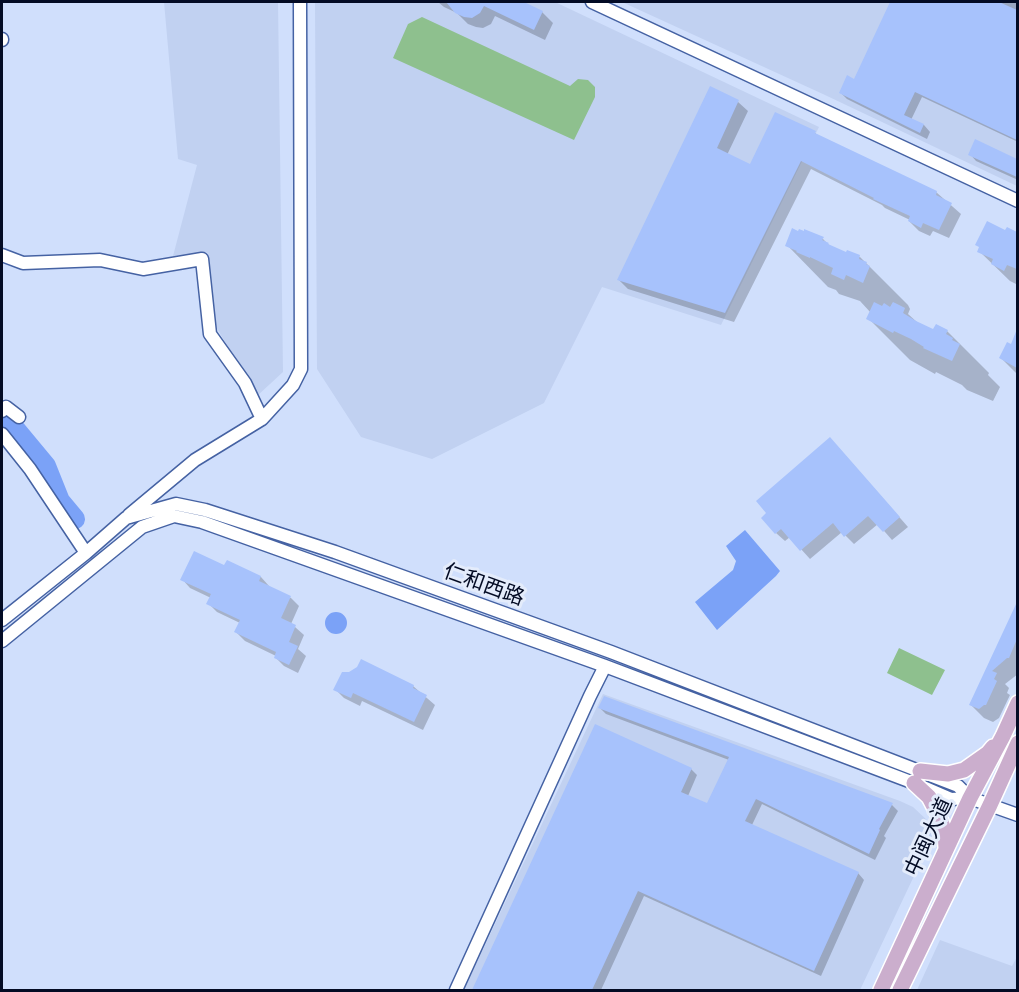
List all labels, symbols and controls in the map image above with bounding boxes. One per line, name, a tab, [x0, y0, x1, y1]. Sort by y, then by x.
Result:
street label: 仁和西路	[440, 559, 528, 611]
street label: 中闽大道	[900, 794, 958, 880]

